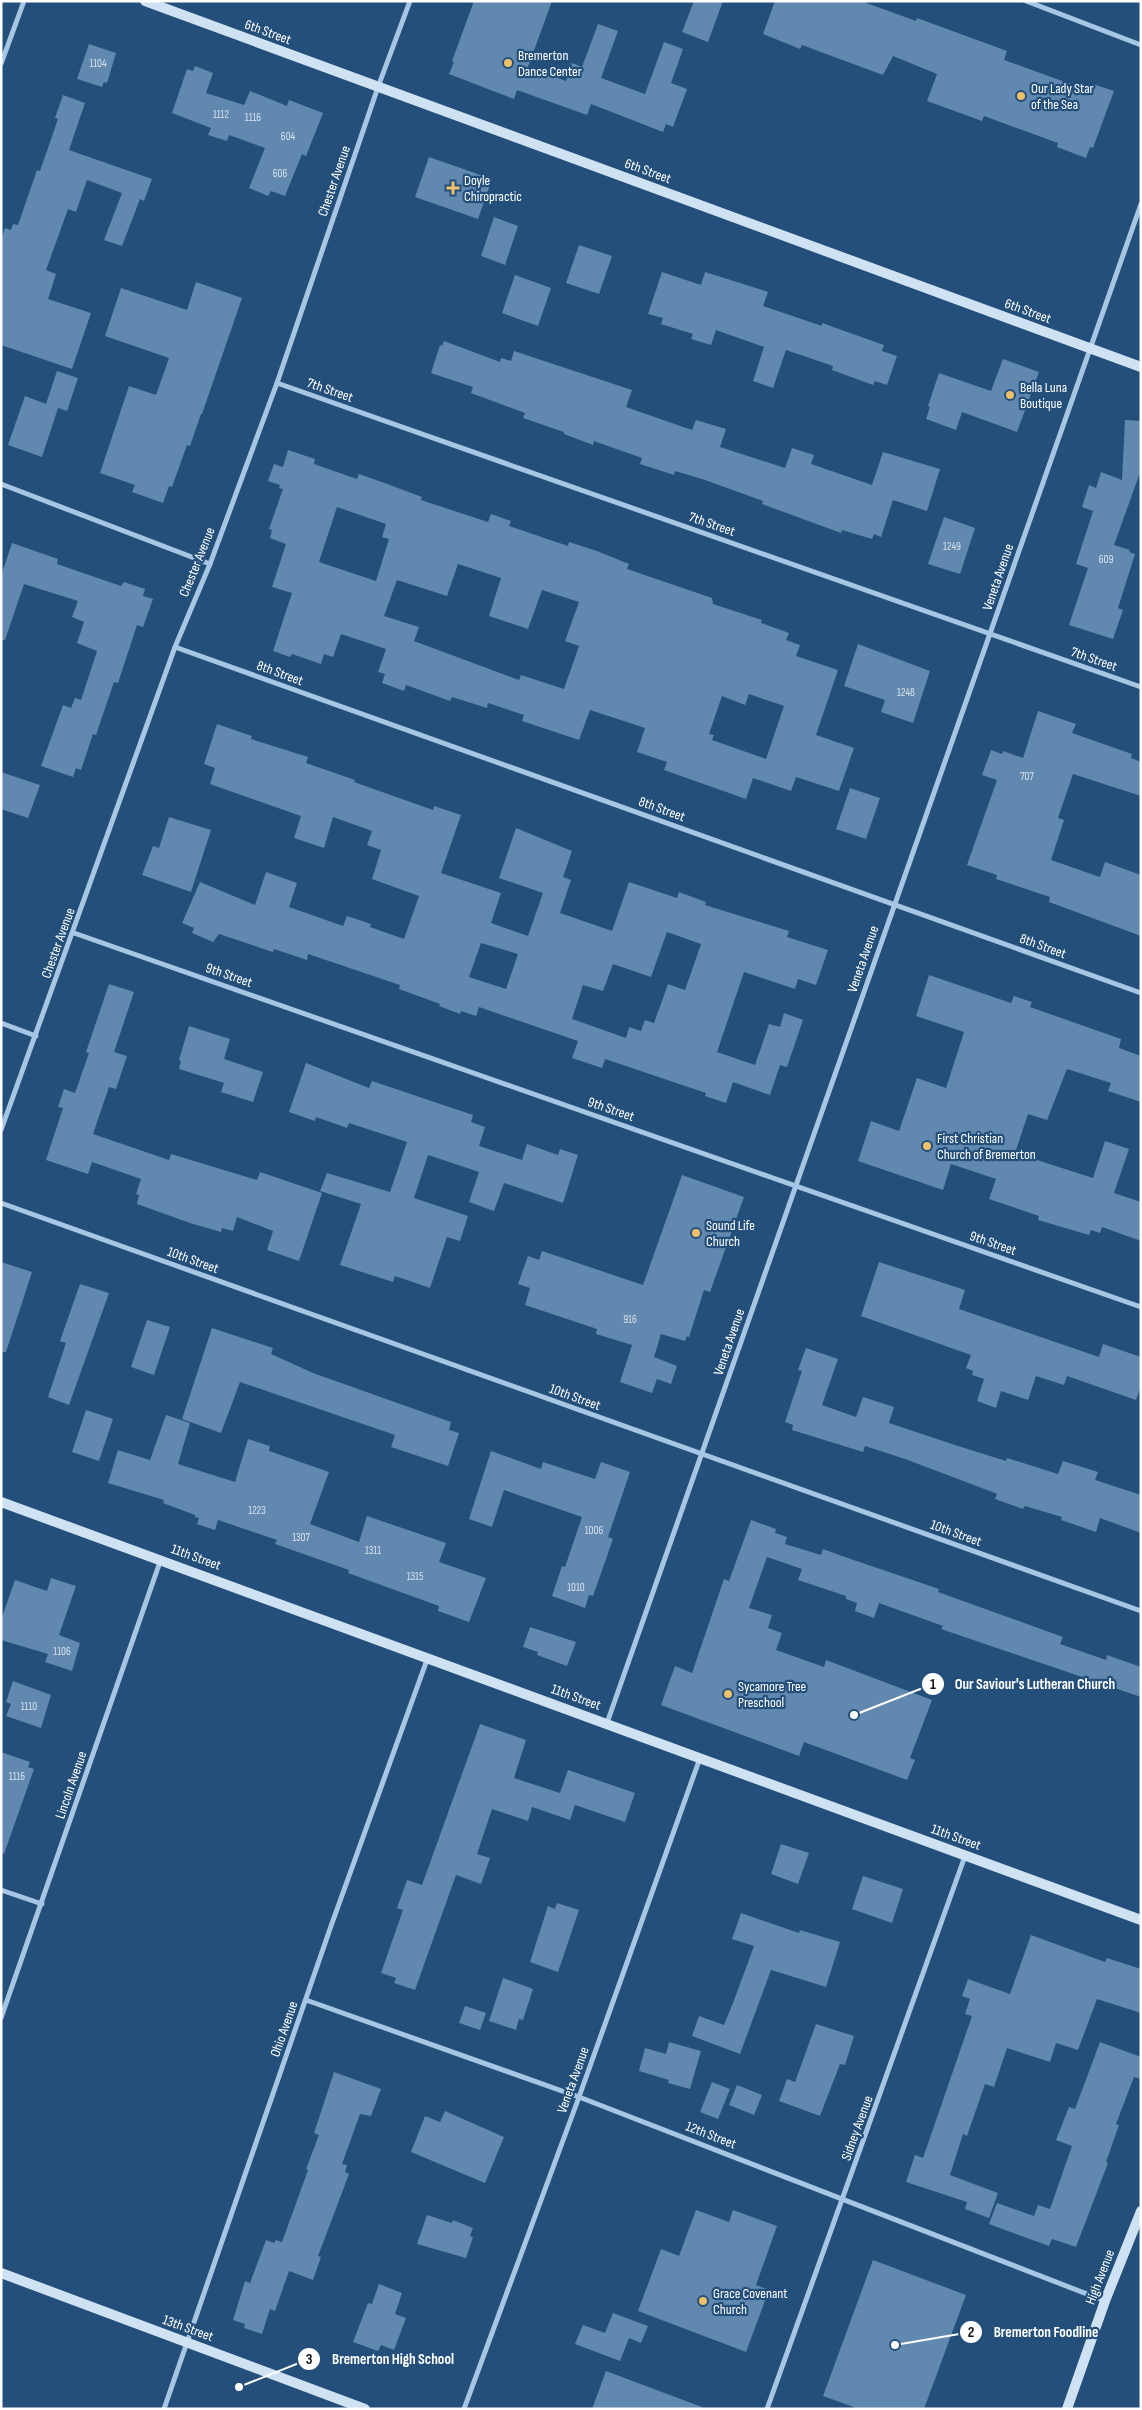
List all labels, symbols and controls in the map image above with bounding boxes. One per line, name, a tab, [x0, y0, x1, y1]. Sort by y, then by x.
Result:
street label: 6th Street	[242, 16, 294, 48]
place label: Bremerton Dance Center	[518, 47, 582, 80]
house number: 1104	[89, 57, 107, 70]
marker: Bremerton Dance Center	[502, 57, 514, 69]
place label: Our Lady Star of the Sea	[1031, 80, 1094, 113]
marker: Our Lady Star of the Sea	[1015, 90, 1027, 102]
house number: 1112	[213, 108, 230, 121]
house number: 1116	[245, 111, 261, 124]
house number: 604	[281, 130, 296, 143]
street label: Chester Avenue	[314, 143, 354, 219]
street label: 6th Street	[622, 155, 674, 187]
house number: 606	[273, 167, 287, 180]
place label: Doyle Chiropractic	[464, 172, 522, 205]
marker: Doyle Chiropractic	[446, 181, 460, 195]
street label: 6th Street	[1002, 295, 1054, 327]
street label: 7th Street	[305, 374, 355, 406]
place label: Bella Luna Boutique	[1020, 379, 1067, 412]
marker: Bella Luna Boutique	[1004, 389, 1016, 401]
street label: 7th Street	[687, 508, 737, 540]
street label: Chester Avenue	[175, 525, 219, 599]
house number: 1249	[943, 540, 961, 553]
street label: Veneta Avenue	[979, 542, 1017, 612]
house number: 609	[1099, 553, 1113, 566]
street label: 7th Street	[1069, 643, 1119, 675]
street label: 8th Street	[254, 657, 306, 689]
house number: 1248	[897, 686, 915, 699]
house number: 707	[1020, 770, 1034, 783]
street label: 8th Street	[636, 793, 688, 825]
street label: Chester Avenue	[37, 905, 79, 981]
street label: Veneta Avenue	[844, 924, 882, 994]
street label: 8th Street	[1017, 930, 1069, 962]
street label: 9th Street	[203, 959, 255, 991]
street label: 9th Street	[585, 1093, 637, 1125]
place label: First Christian Church of Bremerton	[937, 1130, 1036, 1163]
marker: First Christian Church of Bremerton	[921, 1140, 933, 1152]
place label: Sound Life Church	[706, 1217, 755, 1250]
marker: Sound Life Church	[690, 1227, 702, 1239]
street label: 9th Street	[967, 1227, 1019, 1259]
street label: 10th Street	[165, 1243, 221, 1277]
street label: Veneta Avenue	[710, 1307, 748, 1377]
house number: 916	[623, 1313, 637, 1326]
street label: 10th Street	[547, 1380, 603, 1414]
house number: 1223	[248, 1504, 266, 1517]
street label: 10th Street	[928, 1516, 984, 1550]
house number: 1006	[585, 1524, 603, 1537]
house number: 1307	[292, 1531, 310, 1544]
street label: 11th Street	[169, 1540, 223, 1574]
house number: 1311	[365, 1544, 381, 1557]
house number: 1315	[407, 1570, 423, 1583]
house number: 1010	[567, 1581, 585, 1594]
house number: 1106	[53, 1645, 71, 1658]
callout: Our Saviour's Lutheran Church	[920, 1669, 1126, 1699]
text: 1	[930, 1675, 936, 1694]
text: Our Saviour's Lutheran Church	[955, 1675, 1115, 1694]
place label: Sycamore Tree Preschool	[738, 1678, 806, 1711]
street label: 11th Street	[549, 1680, 603, 1714]
marker: Sycamore Tree Preschool	[722, 1688, 734, 1700]
house number: 1110	[21, 1700, 37, 1713]
street label: Lincoln Avenue	[52, 1749, 90, 1821]
house number: 1116	[9, 1770, 25, 1783]
street label: 11th Street	[929, 1820, 983, 1854]
street label: Ohio Avenue	[267, 1999, 301, 2059]
street label: Veneta Avenue	[553, 2045, 593, 2115]
street label: Sidney Avenue	[837, 2093, 877, 2163]
street label: 12th Street	[683, 2118, 739, 2152]
street label: High Avenue	[1082, 2247, 1118, 2307]
place label: Grace Covenant Church	[713, 2285, 788, 2318]
marker: Grace Covenant Church	[697, 2295, 709, 2307]
street label: 13th Street	[160, 2311, 216, 2345]
callout: Bremerton Foodline	[959, 2317, 1108, 2347]
text: 2	[968, 2323, 974, 2342]
text: Bremerton Foodline	[994, 2323, 1098, 2342]
callout: Bremerton High School	[297, 2344, 464, 2374]
text: 3	[306, 2350, 313, 2369]
text: Bremerton High School	[332, 2350, 454, 2369]

